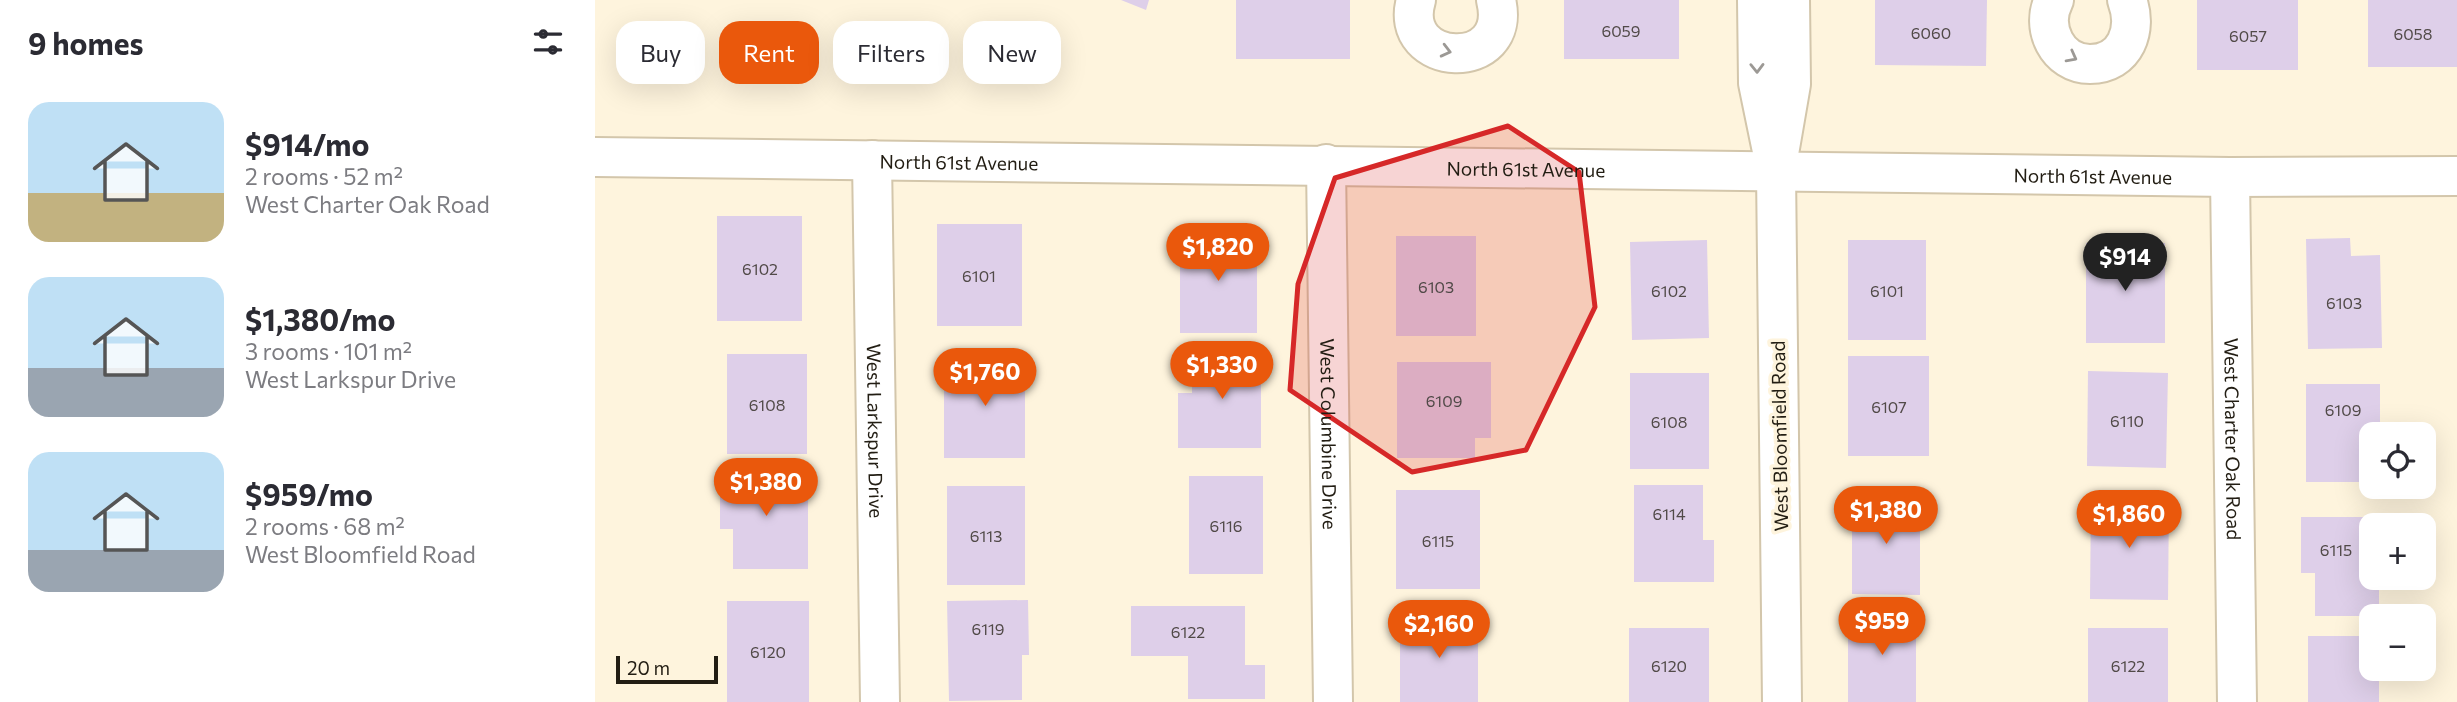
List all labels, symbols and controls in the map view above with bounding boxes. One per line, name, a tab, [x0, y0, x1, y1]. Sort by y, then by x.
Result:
chip: Buy	[616, 21, 705, 84]
chip: Rent	[719, 21, 819, 84]
chip: Filters	[833, 21, 949, 84]
chip: New	[963, 21, 1061, 84]
house number: 6059	[1601, 21, 1641, 40]
icon: filters	[529, 23, 567, 61]
house number: 6060	[1911, 23, 1951, 42]
text: 9 homes	[28, 24, 143, 61]
house number: 6058	[2393, 24, 2433, 43]
house number: 6057	[2229, 26, 2267, 45]
one-way arrow	[1439, 43, 1451, 57]
one-way arrow	[2064, 48, 2077, 62]
one-way arrow	[1749, 63, 1765, 74]
text: $914/mo	[245, 125, 369, 162]
icon: home	[84, 130, 168, 214]
street label: North 61st Avenue	[879, 149, 1038, 174]
street label: North 61st Avenue	[1446, 156, 1605, 181]
text: 2 rooms · 52 m²	[245, 162, 403, 190]
street label: North 61st Avenue	[2013, 163, 2172, 188]
text: West Charter Oak Road	[245, 190, 490, 218]
pin: $1,820	[1161, 224, 1275, 283]
text: $1,820	[1182, 232, 1254, 260]
pin: $914	[2084, 233, 2166, 293]
text: $914	[2099, 242, 2151, 270]
house number: 6102	[742, 259, 778, 278]
house number: 6101	[962, 266, 996, 285]
house number: 6103	[1418, 277, 1454, 296]
house number: 6102	[1651, 281, 1687, 300]
house number: 6101	[1870, 281, 1904, 300]
house number: 6103	[2326, 293, 2362, 312]
text: $1,380/mo	[245, 300, 395, 337]
icon: home	[84, 305, 168, 389]
text: 3 rooms · 101 m²	[245, 337, 412, 365]
street label: West Columbine Drive	[1317, 338, 1342, 530]
street label: West Charter Oak Road	[2221, 338, 2246, 540]
street label: West Bloomfield Road	[1766, 340, 1792, 532]
pin: $1,330	[1165, 342, 1279, 401]
street label: West Larkspur Drive	[863, 344, 889, 518]
pin: $1,760	[928, 348, 1042, 408]
text: $1,330	[1186, 350, 1258, 378]
text: $1,760	[949, 357, 1021, 385]
text: West Larkspur Drive	[245, 365, 456, 393]
house number: 6109	[1426, 391, 1462, 410]
house number: 6108	[749, 395, 785, 414]
house number: 6107	[1871, 397, 1907, 416]
house number: 6109	[2325, 400, 2361, 419]
house number: 6110	[2110, 411, 2144, 430]
house number: 6108	[1651, 412, 1687, 431]
map controls	[2359, 422, 2436, 681]
button: locate	[2359, 422, 2436, 499]
pin: $1,380	[709, 458, 823, 518]
text: $1,380	[730, 467, 802, 495]
text: $959/mo	[245, 475, 373, 512]
icon: home	[84, 480, 168, 564]
pin: $1,380	[1829, 486, 1943, 546]
pin: $1,860	[2072, 490, 2186, 550]
text: $1,380	[1850, 495, 1922, 523]
text: $1,860	[2093, 499, 2165, 527]
house number: 6114	[1653, 504, 1686, 523]
text: 2 rooms · 68 m²	[245, 512, 405, 540]
button: +	[2359, 513, 2436, 590]
house number: 6116	[1209, 516, 1243, 535]
house number: 6113	[970, 526, 1002, 545]
house number: 6115	[1422, 531, 1454, 550]
text: West Bloomfield Road	[245, 540, 476, 568]
house number: 6115	[2320, 540, 2352, 559]
pin: $959	[1841, 598, 1923, 657]
pin: $2,160	[1382, 600, 1496, 660]
button: −	[2359, 604, 2436, 681]
text: $959	[1854, 606, 1910, 634]
text: $2,160	[1404, 609, 1474, 637]
house number: 6119	[971, 619, 1005, 638]
house number: 6122	[1171, 622, 1205, 641]
house number: 6120	[750, 642, 786, 661]
scale bar	[616, 653, 717, 685]
text: 20 m	[627, 656, 670, 679]
house number: 6120	[1651, 656, 1687, 675]
house number: 6122	[2111, 656, 2145, 675]

